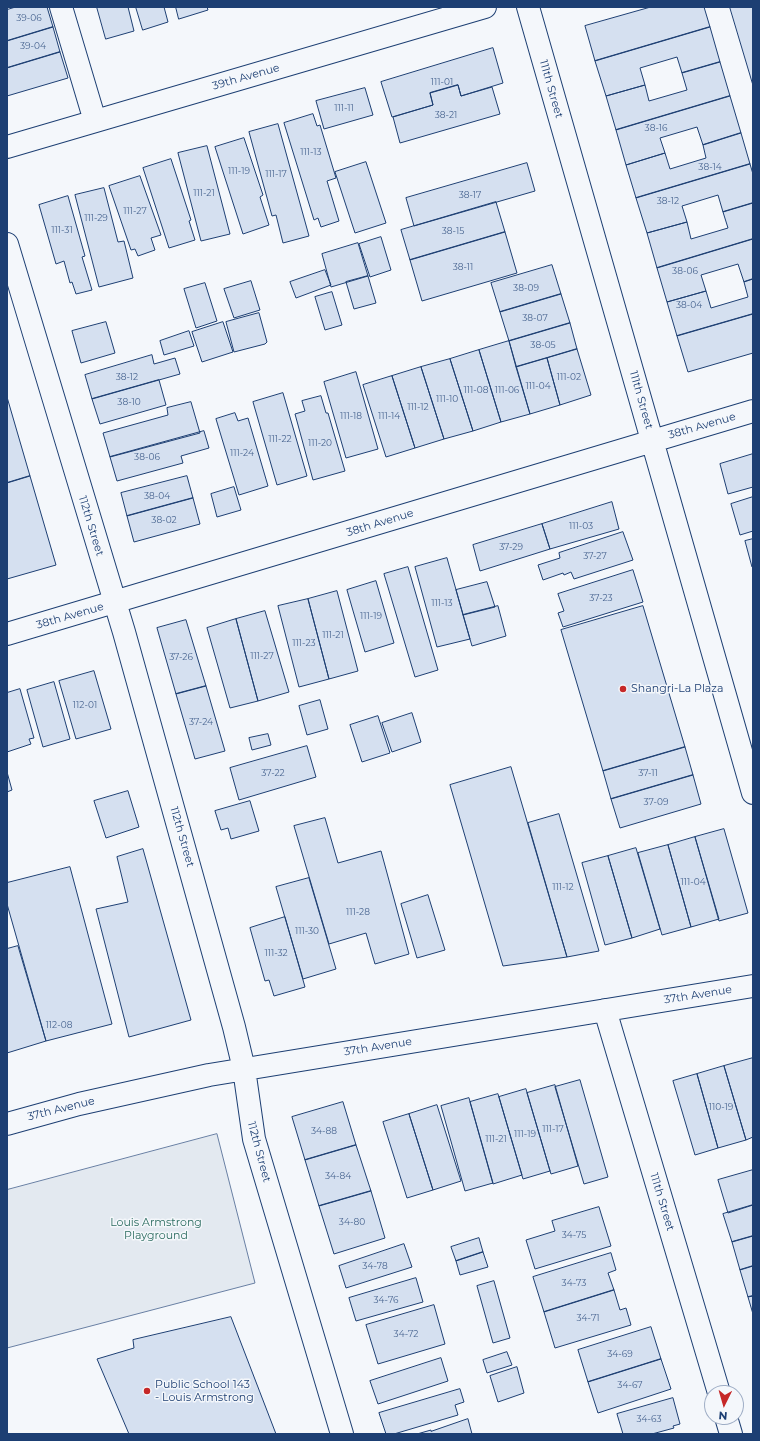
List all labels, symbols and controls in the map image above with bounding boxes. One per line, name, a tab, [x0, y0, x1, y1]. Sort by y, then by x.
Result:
house number: 39-06	[16, 13, 42, 23]
house number: 39-04	[20, 41, 46, 51]
street label: 111th Street	[536, 58, 566, 120]
street label: 39th Avenue	[211, 61, 281, 93]
house number: 111-01	[431, 77, 453, 87]
house number: 111-11	[334, 103, 354, 113]
house number: 38-21	[435, 110, 457, 120]
house number: 38-16	[645, 123, 667, 133]
house number: 111-13	[300, 147, 322, 157]
house number: 38-14	[698, 162, 722, 172]
house number: 111-19	[228, 166, 250, 176]
house number: 111-17	[265, 169, 287, 179]
house number: 111-21	[193, 188, 215, 198]
house number: 38-17	[459, 190, 481, 200]
house number: 38-12	[657, 196, 679, 206]
house number: 111-27	[123, 206, 147, 216]
house number: 111-29	[84, 213, 108, 223]
house number: 111-31	[51, 225, 73, 235]
house number: 38-15	[442, 226, 464, 236]
house number: 38-11	[453, 262, 473, 272]
house number: 38-06	[672, 266, 698, 276]
house number: 38-09	[513, 283, 539, 293]
house number: 38-04	[676, 300, 702, 310]
house number: 38-07	[522, 313, 548, 323]
house number: 38-05	[530, 340, 556, 350]
street label: 111th Street	[626, 369, 656, 431]
house number: 38-12	[116, 372, 138, 382]
house number: 111-02	[557, 372, 581, 382]
house number: 111-04	[525, 381, 551, 391]
house number: 111-08	[464, 385, 488, 395]
house number: 111-06	[495, 385, 519, 395]
house number: 111-10	[436, 394, 458, 404]
house number: 38-10	[117, 397, 141, 407]
house number: 111-12	[407, 402, 429, 412]
street label: 38th Avenue	[667, 410, 737, 442]
house number: 111-18	[340, 411, 362, 421]
house number: 111-14	[378, 411, 400, 421]
house number: 111-22	[268, 434, 292, 444]
house number: 111-20	[308, 438, 332, 448]
house number: 111-24	[230, 448, 254, 458]
house number: 38-06	[134, 452, 160, 462]
house number: 38-04	[144, 491, 170, 501]
street label: 112th Street	[76, 494, 106, 558]
street label: 38th Avenue	[345, 507, 415, 539]
house number: 38-02	[151, 515, 177, 525]
house number: 111-03	[569, 521, 593, 531]
house number: 37-29	[499, 542, 523, 552]
house number: 37-27	[583, 551, 607, 561]
house number: 37-23	[589, 593, 613, 603]
house number: 111-13	[431, 598, 453, 608]
street label: 38th Avenue	[35, 600, 105, 632]
house number: 111-19	[360, 611, 382, 621]
house number: 111-21	[322, 630, 344, 640]
house number: 111-23	[292, 638, 316, 648]
house number: 111-27	[250, 651, 274, 661]
house number: 37-26	[169, 652, 193, 662]
place label: Shangri-La Plaza	[631, 682, 723, 696]
marker: Shangri-La Plaza	[618, 684, 628, 694]
house number: 112-01	[73, 700, 97, 710]
house number: 37-24	[189, 717, 213, 727]
house number: 37-22	[261, 768, 285, 778]
house number: 37-11	[638, 768, 658, 778]
house number: 37-09	[644, 797, 668, 807]
street label: 112th Street	[167, 805, 197, 869]
house number: 111-04	[680, 877, 706, 887]
house number: 111-12	[552, 882, 574, 892]
house number: 111-28	[346, 907, 370, 917]
house number: 111-30	[295, 926, 319, 936]
house number: 111-32	[264, 948, 288, 958]
street label: 37th Avenue	[663, 983, 733, 1007]
house number: 112-08	[46, 1020, 72, 1030]
street label: 37th Avenue	[343, 1035, 413, 1059]
street label: 37th Avenue	[26, 1094, 96, 1124]
house number: 110-19	[709, 1102, 733, 1112]
street label: 112th Street	[245, 1120, 273, 1184]
house number: 111-17	[542, 1124, 564, 1134]
house number: 34-88	[311, 1126, 337, 1136]
house number: 111-19	[514, 1129, 536, 1139]
house number: 111-21	[485, 1134, 507, 1144]
house number: 34-84	[325, 1171, 351, 1181]
street label: 111th Street	[647, 1171, 677, 1233]
park label: Louis Armstrong Playground	[110, 1216, 202, 1242]
house number: 34-80	[339, 1217, 365, 1227]
house number: 34-75	[562, 1230, 586, 1240]
house number: 34-78	[362, 1261, 388, 1271]
house number: 34-73	[562, 1278, 586, 1288]
house number: 34-76	[373, 1295, 399, 1305]
house number: 34-71	[576, 1313, 600, 1323]
house number: 34-72	[394, 1329, 418, 1339]
house number: 34-69	[607, 1349, 633, 1359]
place label: Public School 143 - Louis Armstrong	[155, 1378, 254, 1404]
house number: 34-67	[617, 1380, 643, 1390]
north arrow	[704, 1385, 744, 1425]
marker: Public School 143 - Louis Armstrong	[142, 1386, 152, 1396]
text: N	[718, 1409, 728, 1423]
house number: 34-63	[636, 1414, 662, 1424]

